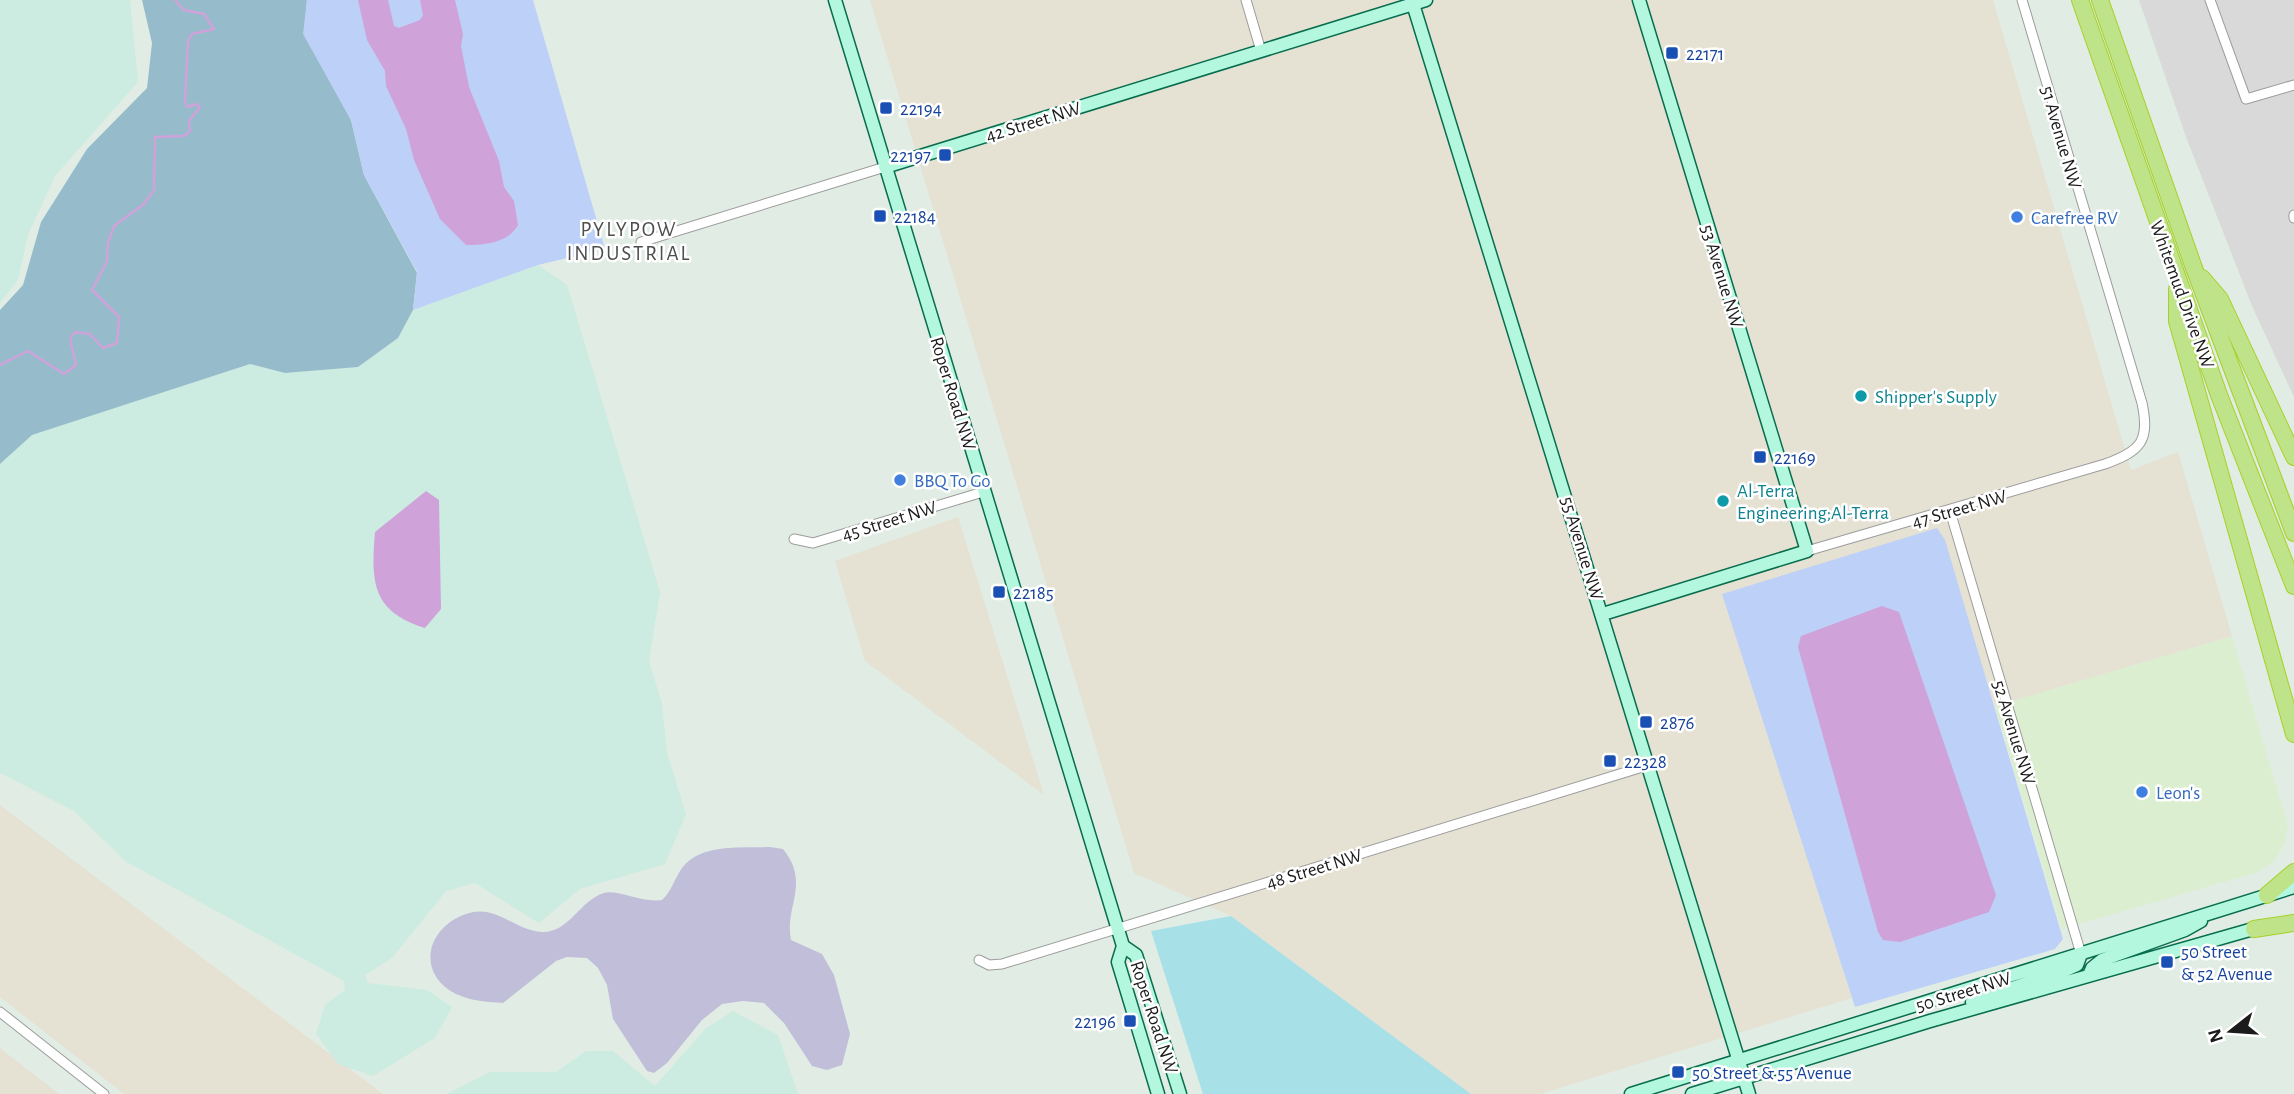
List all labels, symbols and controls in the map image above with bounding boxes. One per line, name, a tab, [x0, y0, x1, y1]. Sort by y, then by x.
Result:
marker: 22171	[1664, 45, 1680, 61]
place label: 22171	[1686, 45, 1724, 64]
street label: 51 Avenue NW	[2037, 84, 2084, 191]
street label: 42 Street NW	[984, 99, 1083, 146]
marker: 22194	[878, 100, 894, 116]
place label: 22194	[900, 100, 942, 119]
place label: 22197	[890, 147, 931, 166]
marker: 22197	[937, 147, 953, 163]
marker: 22184	[872, 208, 888, 224]
place label: 22184	[894, 208, 936, 227]
marker: Carefree RV	[2009, 209, 2025, 225]
place label: Carefree RV	[2031, 209, 2118, 228]
street label: Whitemud Drive NW	[2146, 218, 2217, 371]
district label: PYLYPOW INDUSTRIAL	[567, 219, 691, 264]
street label: 53 Avenue NW	[1697, 222, 1746, 330]
street label: Roper Road NW	[926, 335, 979, 452]
marker: Shipper's Supply	[1853, 388, 1869, 404]
place label: Shipper's Supply	[1875, 388, 1997, 407]
marker: 22169	[1752, 449, 1768, 465]
place label: 22169	[1774, 449, 1816, 468]
marker: BBQ To Go	[892, 472, 908, 488]
place label: BBQ To Go	[914, 472, 991, 491]
place label: Al-Terra Engineering;Al-Terra	[1737, 482, 1889, 523]
street label: 47 Street NW	[1910, 487, 2009, 532]
marker: Al-Terra Engineering;Al-Terra	[1715, 493, 1731, 509]
street label: 55 Avenue NW	[1557, 494, 1606, 602]
street label: 45 Street NW	[840, 498, 939, 545]
marker: 22185	[991, 584, 1007, 600]
place label: 22185	[1013, 584, 1054, 603]
street label: 52 Avenue NW	[1989, 678, 2038, 787]
marker: 2876	[1638, 714, 1654, 730]
place label: 2876	[1660, 714, 1695, 733]
marker: 22328	[1602, 753, 1618, 769]
place label: 22328	[1624, 753, 1667, 772]
marker: Leon's	[2134, 784, 2150, 800]
place label: Leon's	[2156, 784, 2200, 803]
street label: 48 Street NW	[1264, 846, 1364, 893]
place label: 50 Street & 52 Avenue	[2181, 943, 2272, 984]
marker: 50 Street & 52 Avenue	[2159, 954, 2175, 970]
street label: Roper Road NW	[1126, 959, 1181, 1076]
street label: 50 Street NW	[1914, 969, 2013, 1016]
north arrow	[2196, 996, 2266, 1066]
place label: 22196	[1074, 1013, 1116, 1032]
marker: 22196	[1122, 1013, 1138, 1029]
text: N	[2205, 1026, 2227, 1045]
marker: 50 Street & 55 Avenue	[1670, 1064, 1686, 1080]
place label: 50 Street & 55 Avenue	[1692, 1064, 1852, 1083]

